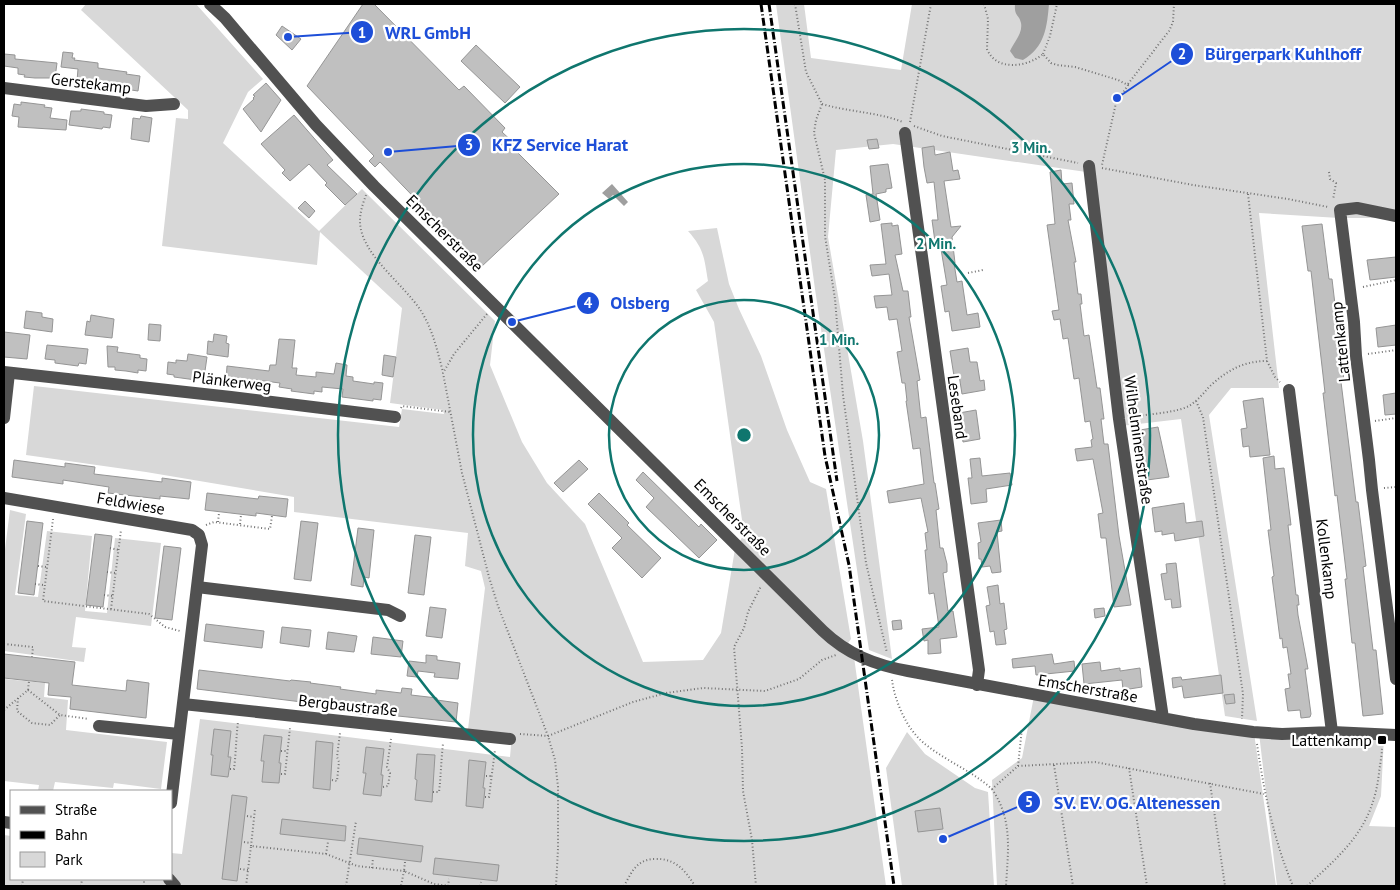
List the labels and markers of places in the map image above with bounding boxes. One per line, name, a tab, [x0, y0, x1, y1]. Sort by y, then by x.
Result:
callout: WRL GmbH	[350, 16, 482, 49]
callout: Bürgerpark Kuhlhoff	[1170, 37, 1371, 70]
callout: KFZ Service Harat	[457, 128, 638, 161]
callout: Olsberg	[576, 286, 680, 319]
centre of rings	[735, 426, 753, 444]
place label: Lattenkamp	[1291, 730, 1372, 750]
marker: Lattenkamp	[1376, 734, 1388, 746]
callout: SV. EV. OG. Altenessen	[1017, 786, 1233, 819]

